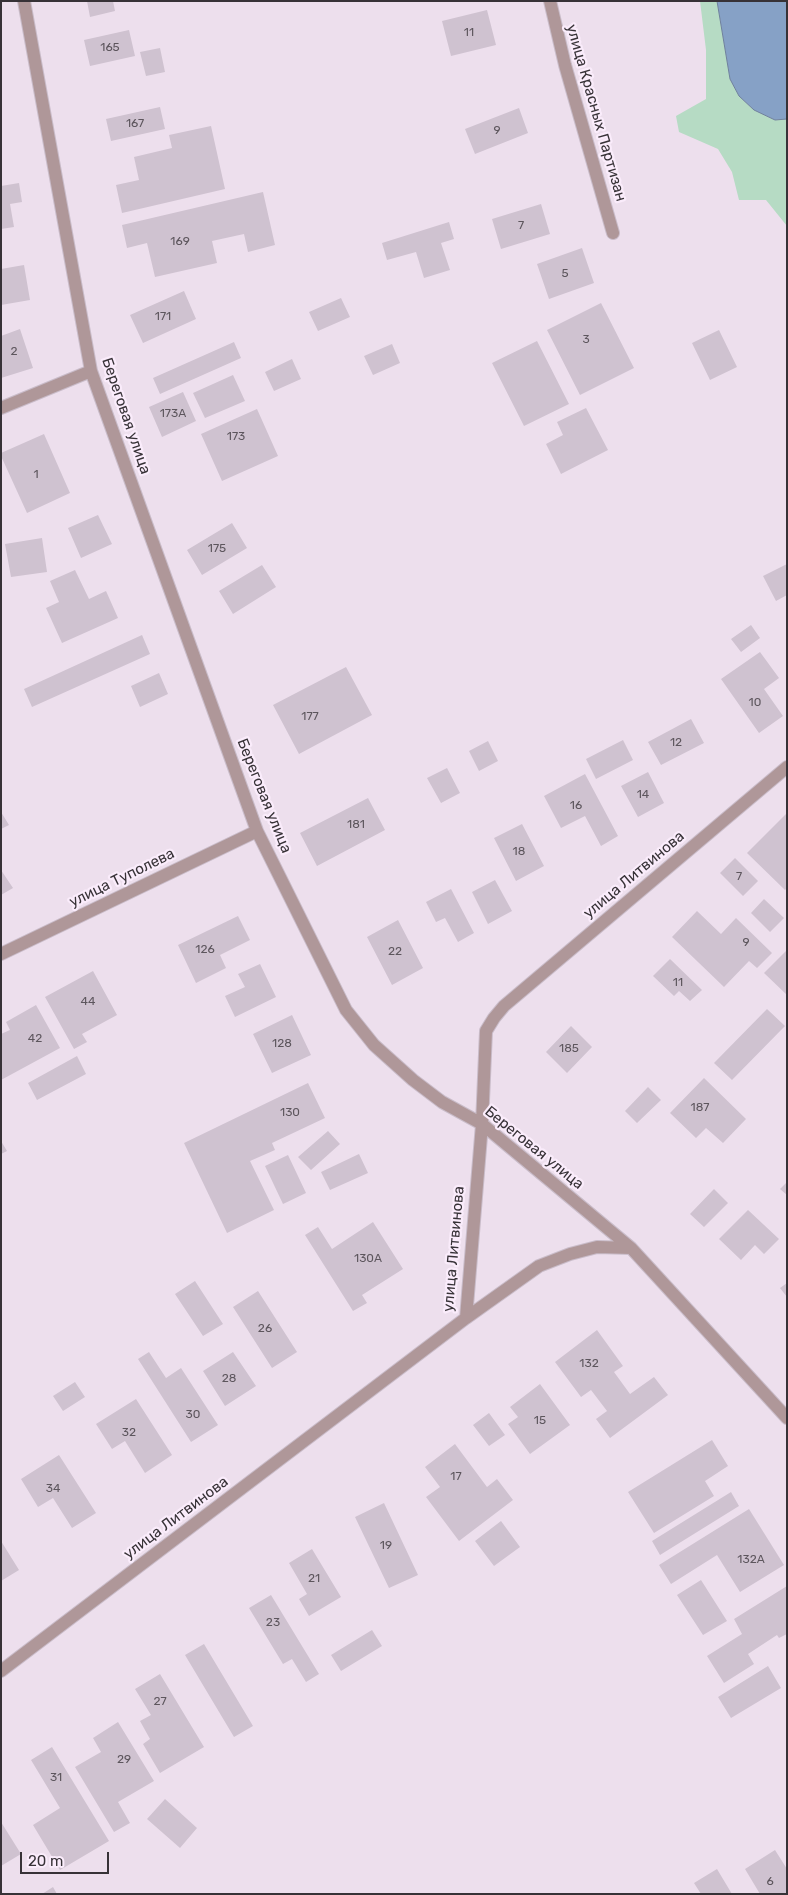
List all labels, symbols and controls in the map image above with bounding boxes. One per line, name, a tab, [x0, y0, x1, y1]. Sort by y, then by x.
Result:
street label: улица Красных Партизан	[562, 22, 630, 204]
house number: 11	[464, 26, 474, 40]
house number: 165	[100, 41, 120, 55]
house number: 167	[126, 117, 144, 131]
house number: 9	[493, 124, 501, 138]
house number: 7	[518, 219, 524, 233]
house number: 169	[170, 235, 190, 249]
house number: 5	[561, 267, 569, 281]
house number: 171	[155, 310, 171, 324]
house number: 3	[582, 333, 590, 347]
house number: 2	[10, 345, 18, 359]
street label: Береговая улица	[98, 355, 154, 477]
house number: 173А	[160, 407, 186, 421]
house number: 173	[227, 430, 245, 444]
house number: 1	[33, 468, 39, 482]
house number: 175	[208, 542, 226, 556]
house number: 10	[749, 696, 761, 710]
house number: 177	[301, 710, 319, 724]
street label: Береговая улица	[233, 736, 295, 856]
house number: 12	[670, 736, 682, 750]
house number: 14	[637, 788, 649, 802]
house number: 16	[570, 799, 582, 813]
house number: 181	[347, 818, 365, 832]
street label: улица Литвинова	[580, 828, 688, 922]
street label: улица Туполева	[66, 845, 178, 911]
house number: 18	[513, 845, 525, 859]
house number: 7	[736, 870, 742, 884]
house number: 9	[742, 936, 750, 950]
house number: 126	[195, 943, 215, 957]
house number: 22	[388, 945, 402, 959]
house number: 11	[673, 976, 683, 990]
house number: 44	[81, 995, 95, 1009]
house number: 42	[28, 1032, 42, 1046]
house number: 128	[272, 1037, 292, 1051]
house number: 185	[559, 1042, 579, 1056]
house number: 187	[691, 1101, 709, 1115]
street label: Береговая улица	[481, 1103, 587, 1193]
house number: 130	[280, 1106, 300, 1120]
street label: улица Литвинова	[440, 1185, 468, 1313]
house number: 130А	[354, 1252, 382, 1266]
house number: 26	[258, 1322, 272, 1336]
house number: 132	[579, 1357, 599, 1371]
house number: 28	[222, 1372, 236, 1386]
house number: 30	[186, 1408, 200, 1422]
house number: 15	[534, 1414, 546, 1428]
house number: 32	[122, 1426, 136, 1440]
house number: 17	[450, 1470, 462, 1484]
street label: улица Литвинова	[120, 1473, 232, 1563]
house number: 34	[46, 1482, 60, 1496]
house number: 19	[380, 1539, 392, 1553]
house number: 132А	[737, 1553, 765, 1567]
house number: 21	[308, 1572, 320, 1586]
house number: 23	[266, 1616, 280, 1630]
house number: 27	[153, 1695, 167, 1709]
house number: 29	[117, 1753, 131, 1767]
house number: 31	[50, 1771, 62, 1785]
scale bar	[22, 1842, 111, 1874]
text: 20 m	[28, 1852, 63, 1870]
house number: 6	[766, 1875, 774, 1889]

